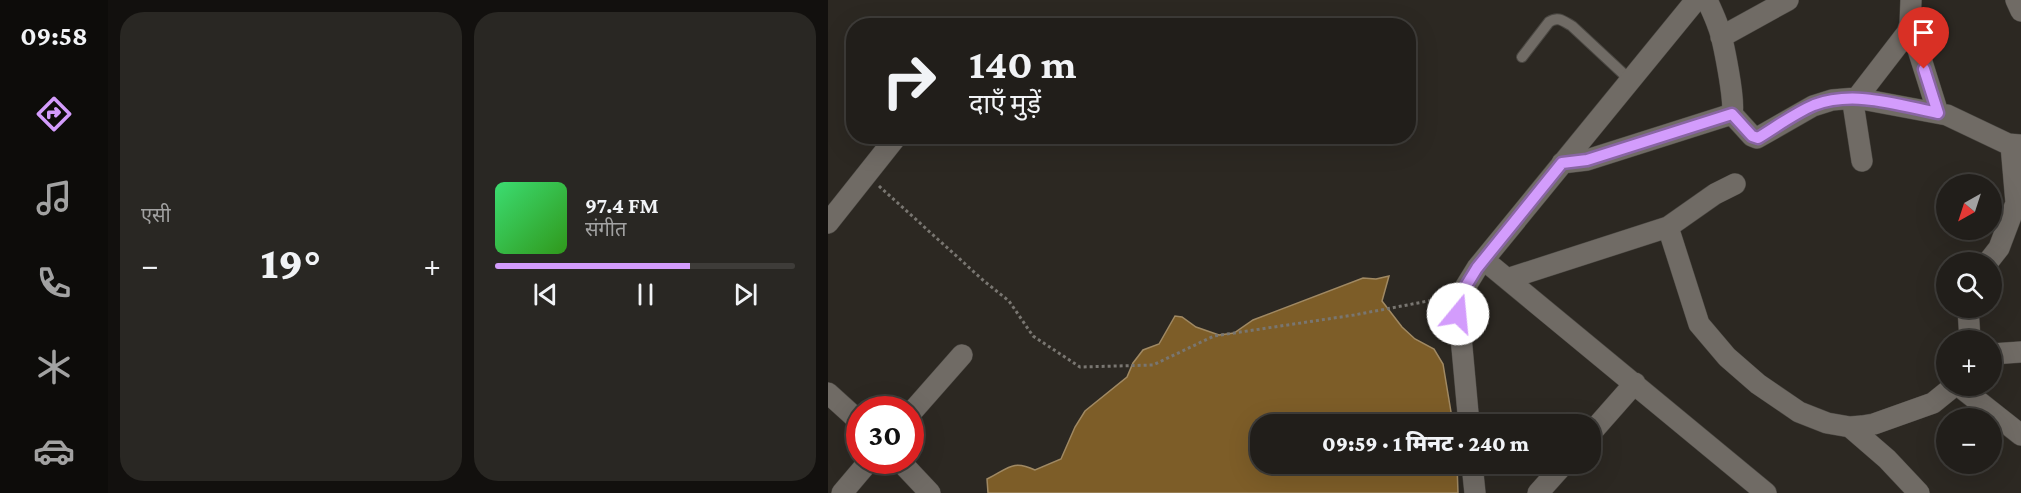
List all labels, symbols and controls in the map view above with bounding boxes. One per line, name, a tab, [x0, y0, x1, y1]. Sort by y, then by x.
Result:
pin	[1898, 7, 1949, 69]
icon: arrive	[1907, 16, 1940, 49]
text: 09:58	[20, 21, 88, 51]
text: 140 m	[969, 40, 1077, 87]
icon: right	[870, 42, 948, 120]
text: दाएँ मुड़ें	[969, 89, 1041, 119]
icon: directions	[33, 93, 75, 135]
north arrow	[1936, 174, 2002, 240]
map controls	[1936, 174, 2002, 474]
icon: music	[33, 177, 75, 219]
text: 97.4 FM	[585, 193, 659, 218]
text: एसी	[141, 204, 171, 226]
text: संगीत	[585, 218, 626, 240]
text: 19°	[261, 238, 321, 288]
text: −	[141, 246, 158, 283]
text: +	[424, 246, 441, 283]
button: search	[1936, 252, 2002, 318]
icon: phone	[33, 262, 75, 304]
icon: previous	[529, 278, 562, 311]
icon: pause	[629, 278, 662, 311]
icon: next	[729, 278, 762, 311]
position arrow	[1426, 282, 1490, 346]
button: +	[1936, 330, 2002, 396]
icon: climate	[33, 346, 75, 388]
speed limit sign: 30	[846, 396, 924, 474]
button: −	[1936, 408, 2002, 474]
icon: car	[33, 430, 75, 472]
text: 09:59 · 1 मिनट · 240 m	[1322, 431, 1529, 456]

